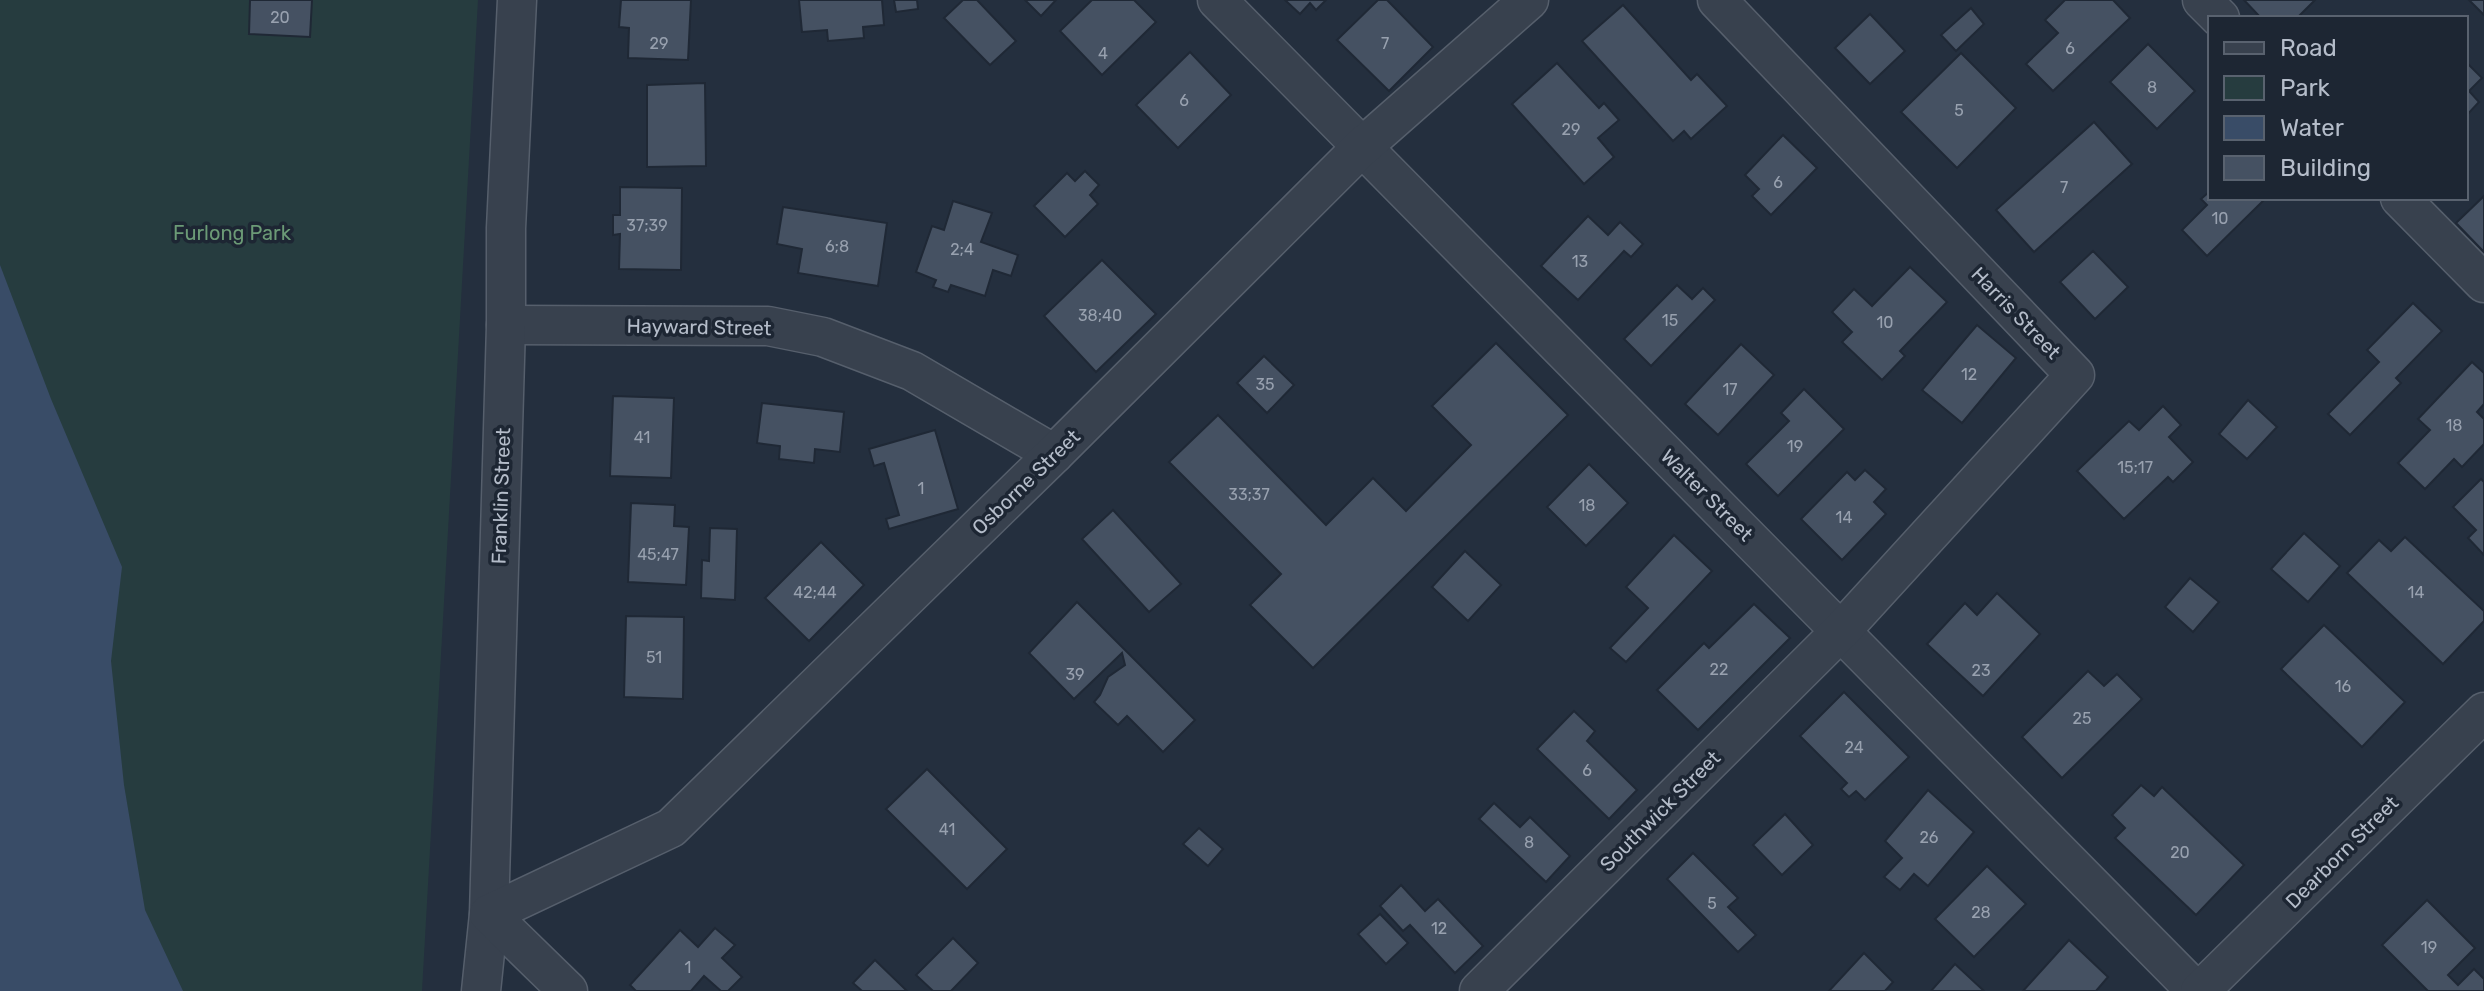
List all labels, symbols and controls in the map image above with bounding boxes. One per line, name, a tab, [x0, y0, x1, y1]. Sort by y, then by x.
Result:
house number: 20	[270, 8, 290, 27]
legend	[2208, 16, 2468, 200]
house number: 29	[650, 34, 668, 53]
house number: 7	[1381, 34, 1389, 53]
text: Road	[2280, 34, 2337, 62]
house number: 6	[2065, 39, 2075, 58]
house number: 4	[1098, 44, 1108, 63]
text: Park	[2280, 74, 2331, 102]
house number: 8	[2147, 78, 2157, 97]
house number: 6	[1179, 91, 1189, 110]
house number: 5	[1954, 101, 1964, 120]
text: Water	[2280, 114, 2344, 142]
house number: 29	[1562, 120, 1580, 139]
text: Building	[2280, 154, 2371, 182]
house number: 6	[1773, 173, 1783, 192]
house number: 7	[2060, 178, 2068, 197]
house number: 10	[2211, 209, 2229, 228]
house number: 37;39	[626, 216, 668, 235]
park label: Furlong Park	[173, 221, 292, 245]
house number: 6;8	[825, 237, 849, 256]
house number: 2;4	[950, 240, 974, 259]
house number: 13	[1572, 252, 1588, 271]
street label: Harris Street	[1966, 262, 2066, 364]
house number: 38;40	[1078, 306, 1122, 325]
house number: 15	[1662, 311, 1678, 330]
house number: 10	[1876, 313, 1894, 332]
street label: Hayward Street	[626, 314, 772, 340]
house number: 12	[1961, 365, 1977, 384]
house number: 35	[1255, 375, 1275, 394]
house number: 17	[1722, 380, 1738, 399]
house number: 18	[2445, 416, 2463, 435]
street label: Osborne Street	[967, 424, 1085, 540]
street label: Franklin Street	[487, 427, 515, 565]
house number: 41	[634, 428, 650, 447]
house number: 19	[1787, 437, 1803, 456]
street label: Walter Street	[1656, 444, 1758, 546]
house number: 15;17	[2117, 458, 2153, 477]
house number: 1	[918, 479, 924, 498]
house number: 33;37	[1228, 485, 1270, 504]
house number: 18	[1578, 496, 1596, 515]
house number: 14	[1836, 508, 1852, 527]
house number: 45;47	[637, 545, 679, 564]
house number: 42;44	[793, 583, 837, 602]
house number: 14	[2408, 583, 2424, 602]
house number: 51	[646, 648, 662, 667]
house number: 22	[1710, 660, 1728, 679]
house number: 23	[1971, 661, 1991, 680]
house number: 39	[1065, 665, 1085, 684]
house number: 16	[2335, 677, 2352, 696]
house number: 25	[2073, 709, 2091, 728]
house number: 24	[1844, 738, 1864, 757]
street label: Southwick Street	[1595, 746, 1725, 876]
house number: 6	[1582, 761, 1592, 780]
street label: Dearborn Street	[2281, 791, 2403, 913]
house number: 41	[939, 820, 955, 839]
house number: 26	[1919, 828, 1939, 847]
house number: 8	[1524, 833, 1534, 852]
house number: 20	[2170, 843, 2190, 862]
house number: 5	[1707, 894, 1717, 913]
house number: 28	[1971, 903, 1991, 922]
house number: 12	[1431, 919, 1447, 938]
house number: 19	[2421, 938, 2437, 957]
house number: 1	[685, 958, 691, 977]

